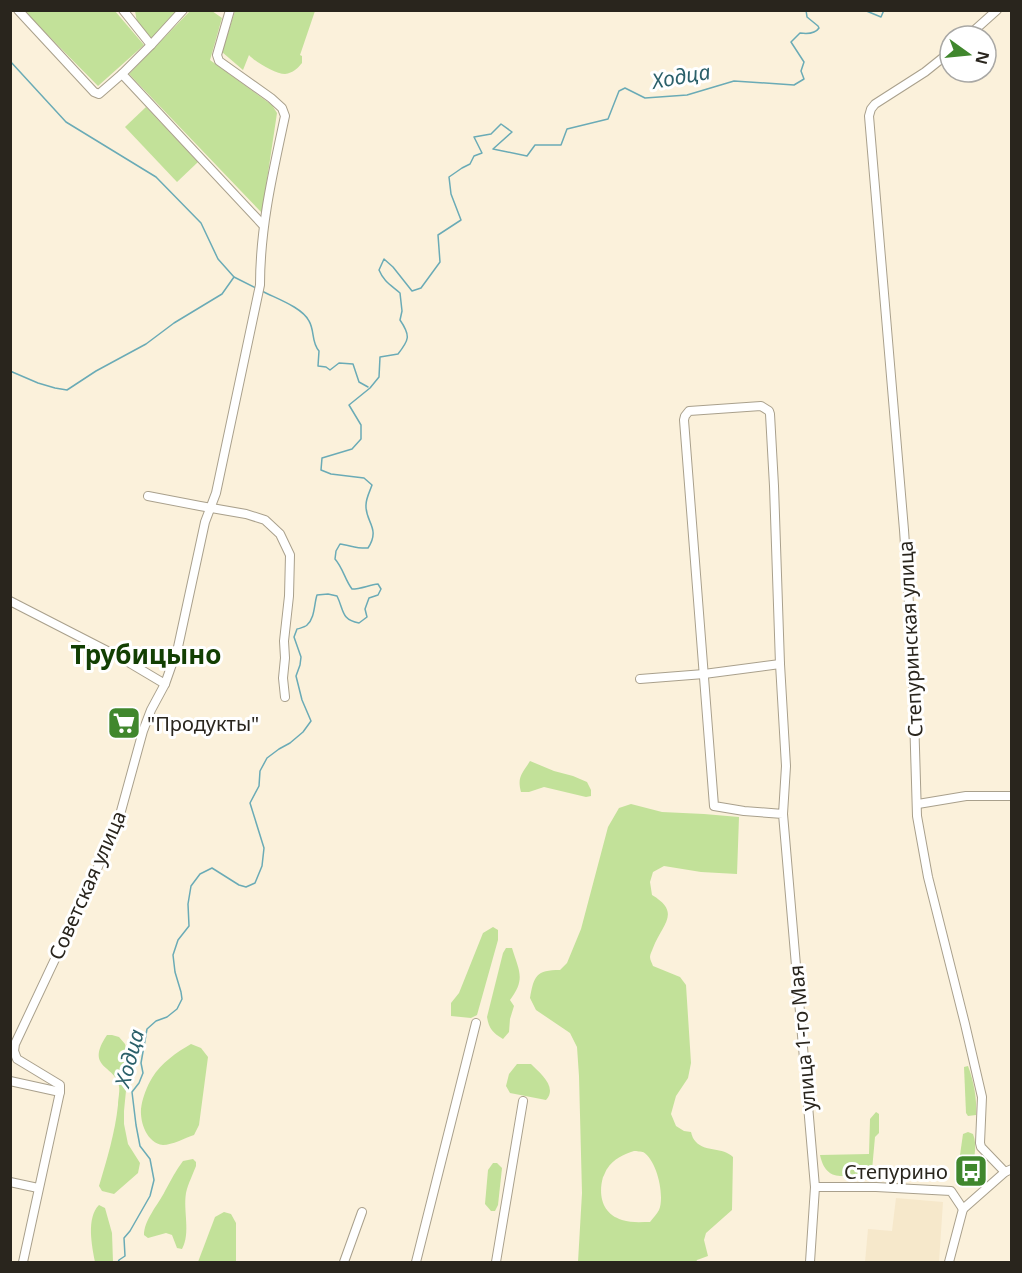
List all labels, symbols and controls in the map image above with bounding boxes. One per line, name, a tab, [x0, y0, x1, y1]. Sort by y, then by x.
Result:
north arrow	[938, 24, 998, 84]
text: N	[970, 49, 995, 67]
water label: Ходца	[648, 57, 713, 95]
street label: Степуринская улица	[891, 540, 929, 738]
district label: Трубицыно	[71, 636, 221, 672]
supermarket icon: "Продукты"	[106, 705, 142, 741]
place label: "Продукты"	[147, 710, 259, 737]
street label: Советская улица	[42, 806, 132, 964]
street label: улица 1-го Мая	[782, 964, 822, 1112]
water label: Ходца	[107, 1026, 150, 1092]
bus stop icon: Степурино	[953, 1153, 989, 1189]
place label: Степурино	[844, 1158, 948, 1185]

